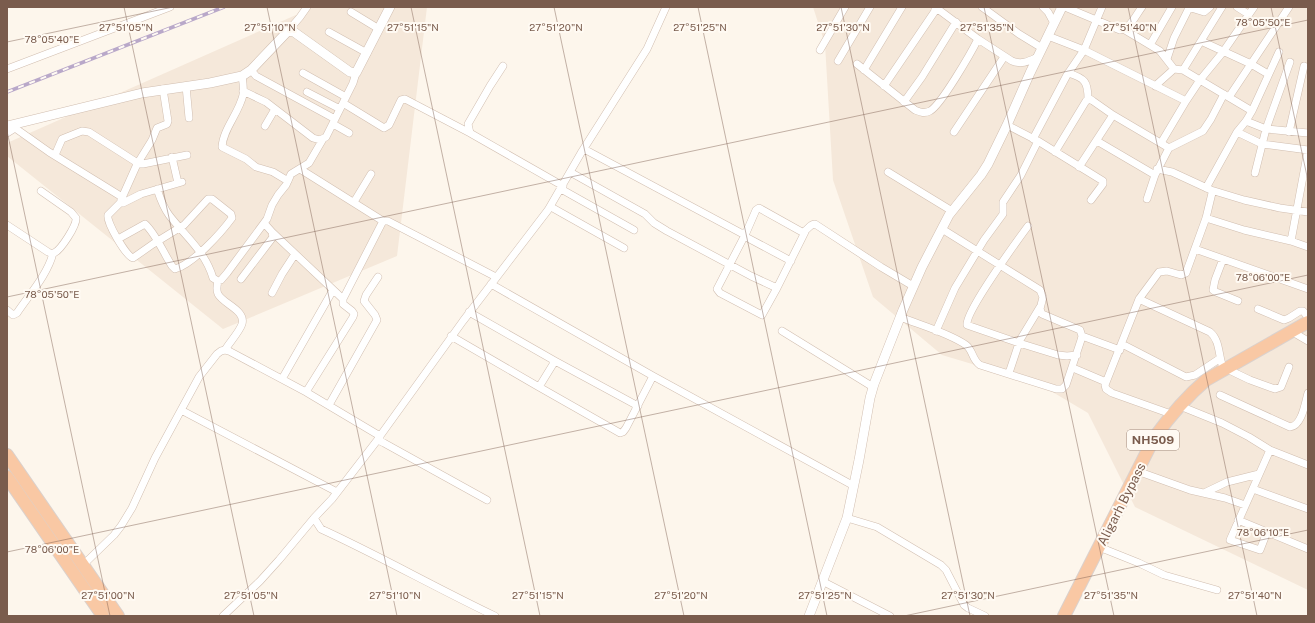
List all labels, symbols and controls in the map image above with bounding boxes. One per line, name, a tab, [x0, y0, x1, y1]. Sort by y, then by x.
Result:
text: 78°05'50"E	[1236, 16, 1290, 28]
text: 27°51'05"N	[99, 21, 153, 33]
text: 27°51'10"N	[244, 21, 296, 33]
text: 27°51'15"N	[387, 21, 439, 33]
text: 27°51'20"N	[529, 21, 583, 33]
text: 27°51'25"N	[673, 21, 727, 33]
text: 27°51'30"N	[816, 21, 870, 33]
text: 27°51'35"N	[960, 21, 1014, 33]
text: 27°51'40"N	[1103, 21, 1157, 33]
text: 78°05'40"E	[25, 33, 79, 45]
text: 78°06'00"E	[1236, 271, 1290, 283]
text: 78°05'50"E	[25, 288, 79, 300]
road number: NH509	[1127, 430, 1179, 450]
street label: Aligarh Bypass	[1094, 460, 1149, 548]
text: 78°06'10"E	[1237, 526, 1289, 538]
text: 78°06'00"E	[25, 543, 79, 555]
text: 27°51'00"N	[81, 589, 135, 601]
text: 27°51'05"N	[224, 589, 278, 601]
text: 27°51'10"N	[369, 589, 421, 601]
text: 27°51'15"N	[512, 589, 564, 601]
text: 27°51'20"N	[654, 589, 708, 601]
text: 27°51'25"N	[798, 589, 852, 601]
text: 27°51'30"N	[941, 589, 995, 601]
text: 27°51'35"N	[1084, 589, 1138, 601]
text: 27°51'40"N	[1228, 589, 1282, 601]

